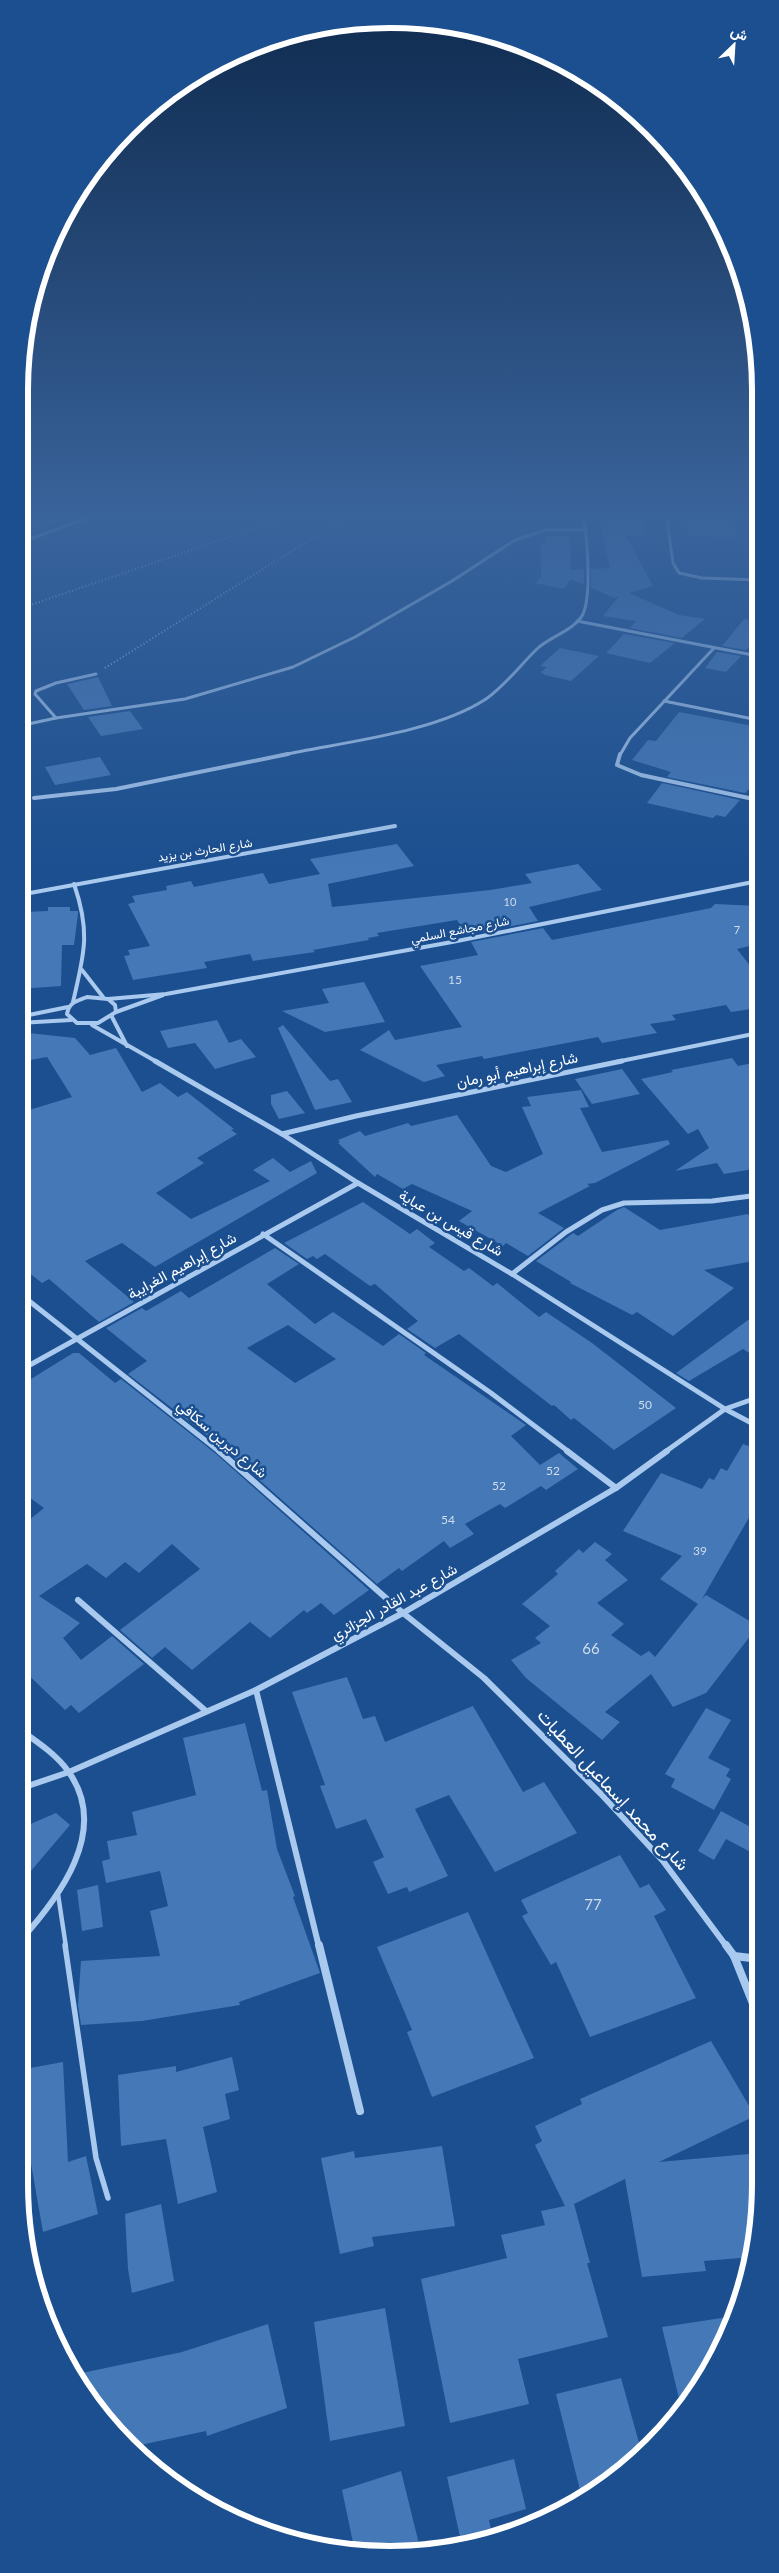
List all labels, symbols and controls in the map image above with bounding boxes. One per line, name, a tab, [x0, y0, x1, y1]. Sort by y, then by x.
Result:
north arrow	[709, 20, 759, 70]
text: ش	[728, 22, 751, 45]
street label: شارع الحارث بن يزيد	[157, 835, 254, 866]
house number: 10	[504, 895, 517, 908]
street label: شارع مجاشع السلمي	[410, 913, 511, 949]
house number: 7	[734, 923, 740, 936]
house number: 15	[448, 972, 462, 987]
street label: شارع إبراهيم أبو رمان	[454, 1047, 580, 1094]
street label: شارع قيس بن عباية	[395, 1185, 507, 1262]
street label: شارع إبراهيم الغرايبة	[124, 1228, 241, 1305]
street label: شارع ديرين سكافي	[171, 1395, 271, 1485]
house number: 50	[638, 1397, 652, 1412]
house number: 52	[546, 1463, 560, 1478]
house number: 52	[492, 1478, 506, 1493]
house number: 54	[441, 1512, 455, 1527]
house number: 39	[693, 1543, 707, 1558]
street label: شارع عبد القادر الجزائري	[327, 1559, 462, 1648]
house number: 66	[582, 1639, 600, 1657]
street label: شارع محمد إسماعيل العطيات	[532, 1704, 694, 1876]
house number: 77	[584, 1895, 602, 1913]

